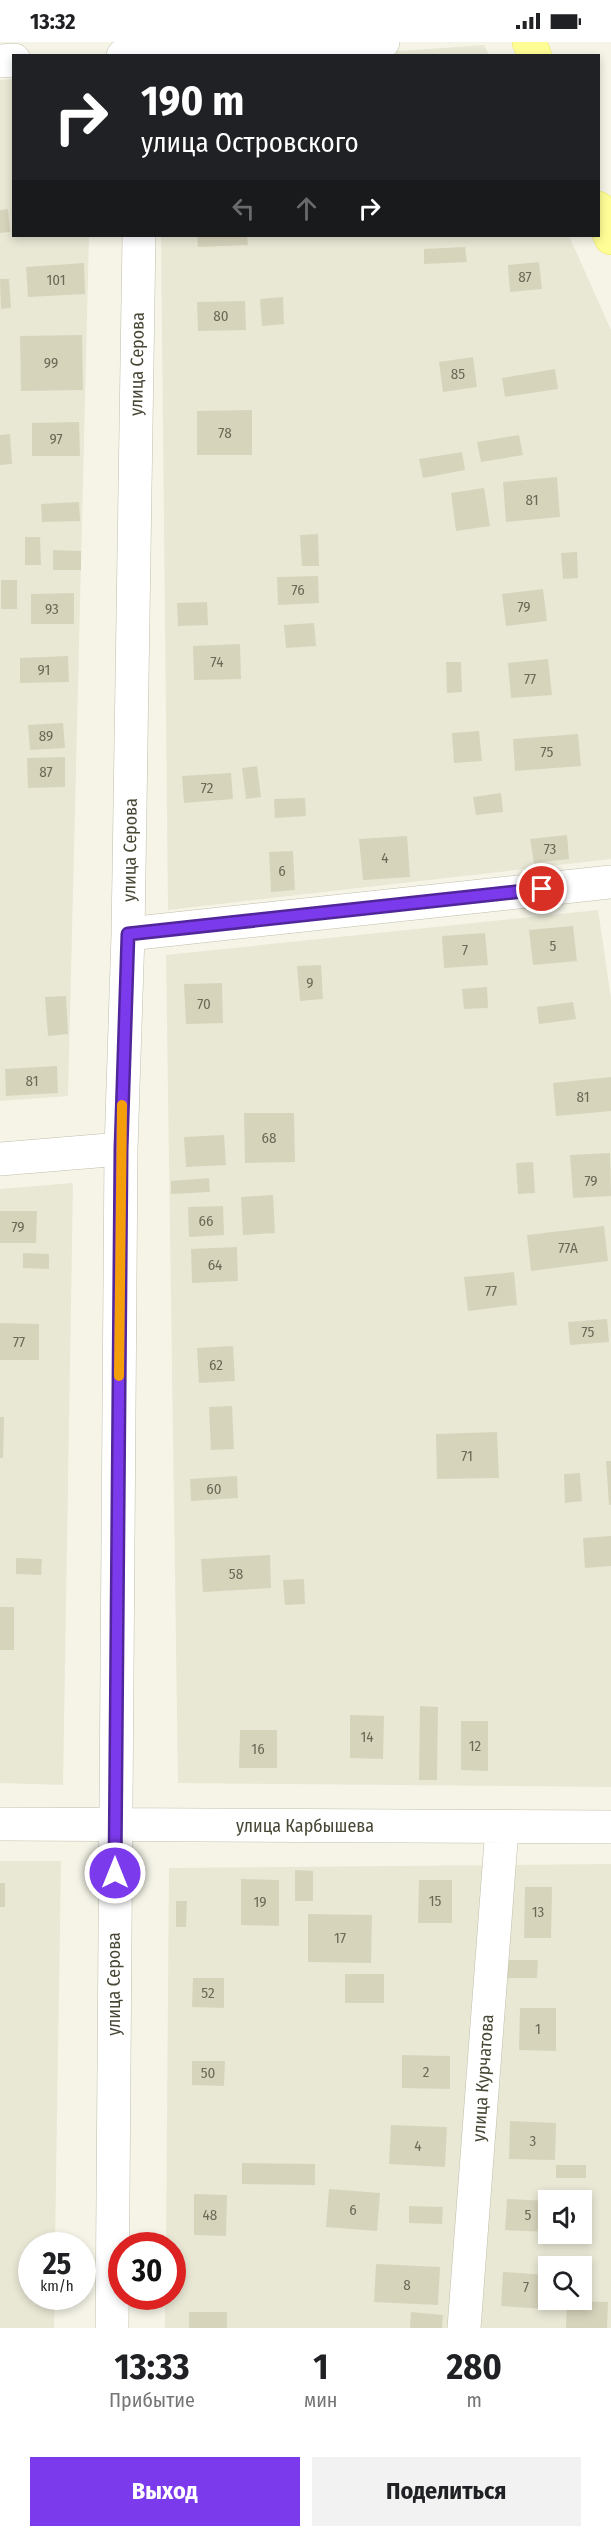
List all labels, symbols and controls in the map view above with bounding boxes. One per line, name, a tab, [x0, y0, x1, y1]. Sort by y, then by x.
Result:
text: 13:32	[30, 8, 76, 35]
text: 190 m	[141, 76, 244, 126]
icon: right	[42, 78, 120, 156]
text: улица Островского	[141, 127, 359, 159]
icon: left	[227, 192, 260, 225]
icon: ahead	[290, 192, 323, 225]
icon: right	[353, 192, 386, 225]
house number: 87	[518, 268, 532, 286]
house number: 101	[46, 271, 66, 289]
house number: 80	[213, 307, 229, 325]
street label: улица Серова	[125, 312, 149, 416]
house number: 99	[44, 354, 58, 372]
house number: 85	[451, 365, 465, 383]
house number: 78	[218, 424, 232, 442]
house number: 97	[49, 430, 63, 448]
house number: 81	[526, 491, 538, 509]
house number: 76	[291, 581, 305, 599]
house number: 79	[517, 598, 531, 616]
house number: 93	[45, 600, 59, 618]
house number: 74	[211, 653, 223, 671]
house number: 91	[38, 661, 50, 679]
house number: 77	[524, 670, 536, 688]
house number: 89	[39, 727, 53, 745]
house number: 75	[541, 743, 553, 761]
house number: 87	[39, 763, 53, 781]
house number: 72	[201, 779, 214, 797]
street label: улица Серова	[118, 798, 142, 902]
house number: 73	[544, 840, 557, 858]
house number: 4	[381, 849, 389, 867]
house number: 6	[278, 862, 286, 880]
pin	[516, 863, 567, 914]
icon: arrive	[525, 872, 558, 905]
house number: 5	[550, 937, 557, 955]
house number: 7	[462, 941, 468, 959]
house number: 9	[306, 974, 314, 992]
house number: 70	[197, 995, 211, 1013]
house number: 81	[26, 1072, 38, 1090]
house number: 81	[577, 1088, 589, 1106]
house number: 68	[262, 1129, 276, 1147]
house number: 79	[584, 1172, 598, 1190]
house number: 66	[199, 1212, 213, 1230]
house number: 79	[11, 1218, 25, 1236]
house number: 77А	[558, 1239, 578, 1257]
house number: 64	[208, 1256, 222, 1274]
house number: 77	[485, 1282, 497, 1300]
house number: 75	[582, 1323, 594, 1341]
house number: 77	[13, 1333, 25, 1351]
house number: 62	[209, 1356, 223, 1374]
house number: 71	[461, 1447, 473, 1465]
house number: 60	[206, 1480, 222, 1498]
house number: 58	[229, 1565, 243, 1583]
house number: 14	[360, 1728, 374, 1746]
house number: 12	[469, 1737, 482, 1755]
house number: 16	[251, 1740, 265, 1758]
street label: улица Карбышева	[236, 1815, 374, 1837]
position arrow	[83, 1841, 147, 1905]
house number: 15	[429, 1892, 441, 1910]
house number: 19	[253, 1893, 267, 1911]
house number: 13	[532, 1903, 545, 1921]
house number: 17	[334, 1929, 346, 1947]
street label: улица Серова	[103, 1932, 125, 2036]
house number: 52	[201, 1984, 215, 2002]
street label: улица Курчатова	[468, 2013, 498, 2142]
house number: 1	[535, 2020, 541, 2038]
house number: 2	[423, 2063, 430, 2081]
house number: 50	[201, 2064, 215, 2082]
house number: 3	[530, 2132, 537, 2150]
house number: 4	[414, 2137, 422, 2155]
map controls	[538, 2190, 592, 2310]
button: sound	[538, 2190, 592, 2244]
house number: 6	[349, 2201, 357, 2219]
house number: 48	[203, 2206, 217, 2224]
house number: 5	[525, 2206, 532, 2224]
speed limit sign: 30	[108, 2232, 186, 2310]
text: 25	[43, 2246, 71, 2282]
button: search	[538, 2256, 592, 2310]
house number: 8	[403, 2276, 411, 2294]
text: km/h	[40, 2277, 74, 2295]
house number: 7	[523, 2278, 529, 2296]
text: 13:33	[114, 2345, 190, 2389]
text: 1	[313, 2345, 328, 2389]
text: 280	[447, 2345, 502, 2389]
text: Прибытие	[109, 2388, 195, 2412]
text: мин	[304, 2388, 338, 2412]
text: m	[467, 2388, 482, 2412]
button: Выход	[30, 2457, 300, 2526]
button: Поделиться	[312, 2457, 581, 2526]

